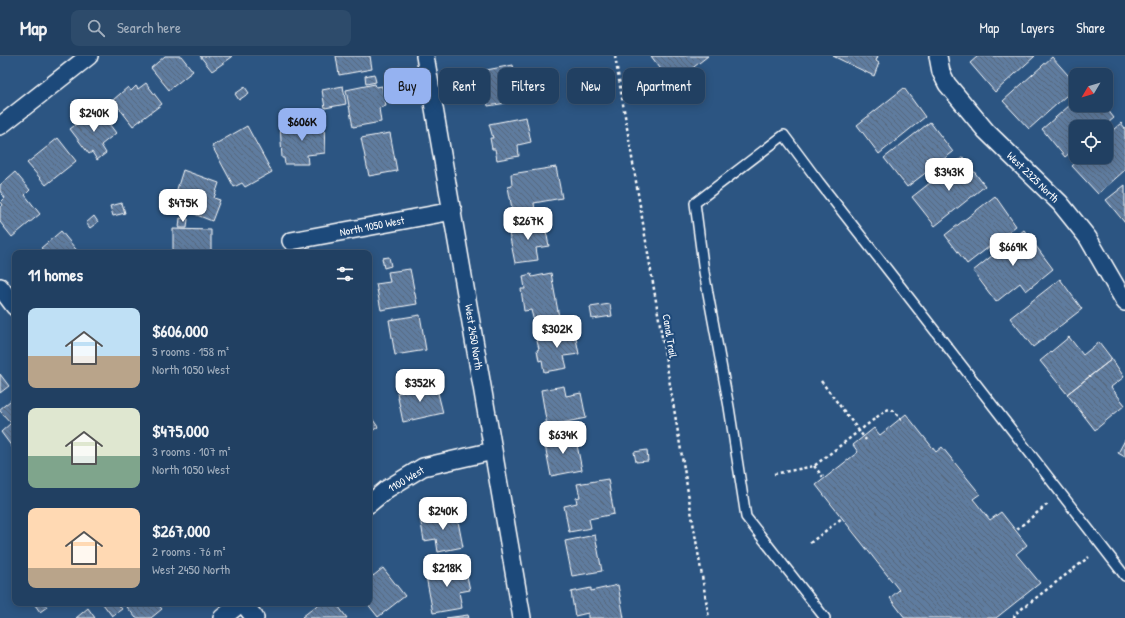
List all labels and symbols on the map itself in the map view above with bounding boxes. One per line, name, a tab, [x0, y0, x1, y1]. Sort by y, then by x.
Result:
north arrow	[1069, 68, 1113, 112]
pin: $240K	[66, 99, 122, 133]
pin: $606K	[274, 108, 330, 142]
street label: West 2325 North	[1004, 149, 1062, 206]
pin: $343K	[921, 158, 977, 192]
pin: $475K	[155, 189, 211, 223]
pin: $267K	[500, 207, 556, 241]
street label: North 1050 West	[338, 213, 406, 239]
pin: $669K	[985, 233, 1041, 267]
street label: West 2450 North	[462, 303, 486, 371]
street label: Canal Trail	[660, 313, 680, 359]
pin: $302K	[529, 315, 585, 349]
pin: $352K	[392, 369, 448, 403]
pin: $634K	[535, 421, 591, 455]
street label: 1100 West	[385, 463, 427, 495]
pin: $240K	[415, 497, 471, 531]
pin: $218K	[419, 554, 475, 588]

